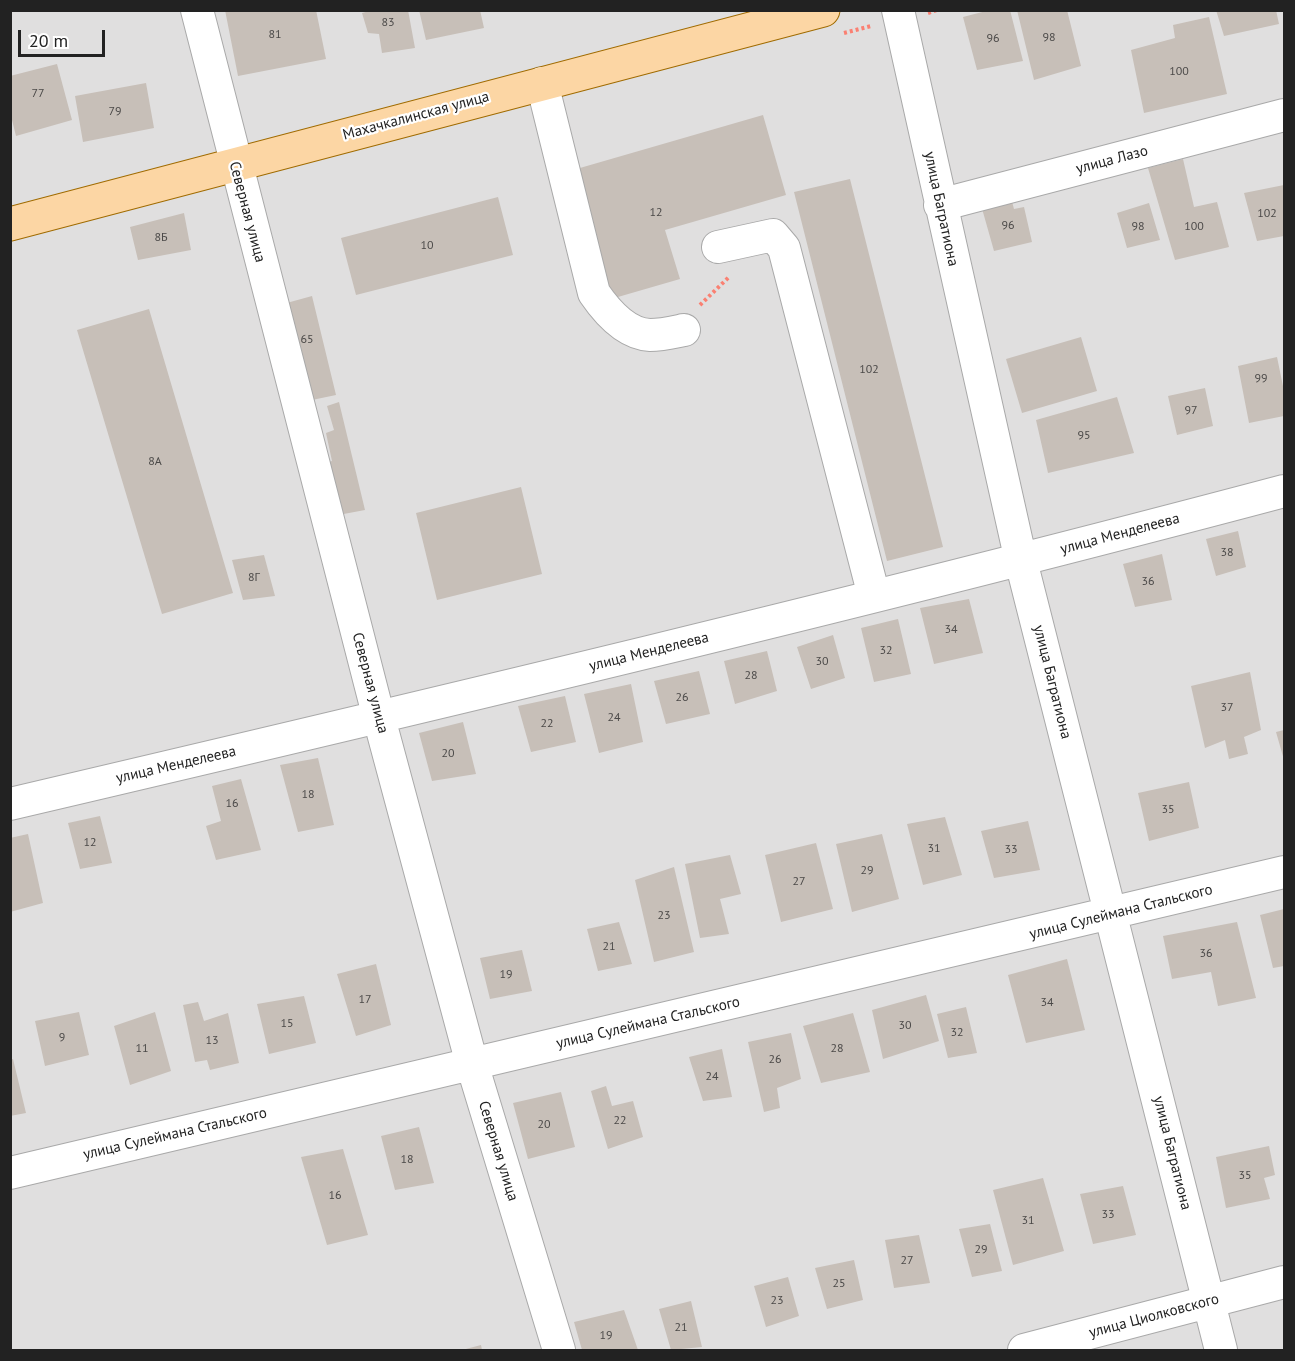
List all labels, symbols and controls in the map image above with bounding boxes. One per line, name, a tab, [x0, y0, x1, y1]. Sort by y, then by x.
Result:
house number: 83	[381, 16, 395, 30]
scale bar	[21, 18, 108, 56]
house number: 81	[268, 28, 282, 42]
text: 20 m	[29, 29, 68, 52]
house number: 98	[1042, 31, 1056, 45]
house number: 96	[986, 32, 1000, 46]
house number: 100	[1169, 65, 1189, 79]
house number: 77	[31, 87, 45, 101]
street label: Махачкалинская улица	[341, 88, 491, 144]
house number: 79	[108, 105, 122, 119]
street label: улица Лазо	[1074, 142, 1150, 178]
street label: улица Багратиона	[920, 150, 962, 268]
street label: Северная улица	[225, 160, 269, 264]
house number: 12	[649, 206, 663, 220]
house number: 102	[1257, 207, 1277, 221]
house number: 96	[1001, 219, 1015, 233]
house number: 98	[1131, 220, 1145, 234]
house number: 100	[1184, 220, 1204, 234]
house number: 8Б	[154, 231, 168, 245]
house number: 10	[420, 239, 434, 253]
house number: 65	[300, 333, 314, 347]
house number: 102	[859, 363, 879, 377]
house number: 99	[1254, 372, 1268, 386]
house number: 97	[1184, 404, 1198, 418]
house number: 95	[1077, 429, 1091, 443]
house number: 8А	[148, 455, 162, 469]
street label: улица Менделеева	[1058, 509, 1182, 559]
house number: 38	[1220, 546, 1234, 560]
house number: 8Г	[248, 571, 260, 585]
house number: 36	[1141, 575, 1155, 589]
house number: 34	[944, 623, 958, 637]
street label: улица Багратиона	[1029, 623, 1075, 741]
street label: улица Менделеева	[587, 628, 711, 676]
street label: Северная улица	[348, 631, 392, 735]
house number: 32	[879, 644, 893, 658]
house number: 30	[815, 655, 829, 669]
house number: 28	[744, 669, 758, 683]
house number: 26	[675, 691, 689, 705]
house number: 37	[1220, 701, 1234, 715]
house number: 24	[607, 711, 621, 725]
house number: 22	[540, 717, 554, 731]
street label: улица Менделеева	[114, 742, 238, 788]
house number: 20	[441, 747, 455, 761]
house number: 18	[301, 788, 315, 802]
house number: 16	[225, 797, 239, 811]
house number: 35	[1161, 803, 1175, 817]
house number: 12	[83, 836, 97, 850]
house number: 31	[927, 842, 941, 856]
house number: 33	[1004, 843, 1018, 857]
house number: 29	[860, 864, 874, 878]
house number: 27	[792, 875, 806, 889]
street label: улица Сулеймана Стальского	[1028, 881, 1214, 943]
house number: 23	[657, 909, 671, 923]
house number: 21	[602, 940, 616, 954]
house number: 36	[1199, 947, 1213, 961]
house number: 19	[499, 968, 513, 982]
house number: 17	[358, 993, 372, 1007]
street label: улица Сулеймана Стальского	[554, 993, 742, 1053]
house number: 34	[1040, 996, 1054, 1010]
house number: 15	[280, 1017, 294, 1031]
house number: 30	[898, 1019, 912, 1033]
house number: 32	[950, 1026, 964, 1040]
house number: 9	[59, 1031, 65, 1045]
house number: 13	[205, 1034, 219, 1048]
house number: 11	[135, 1042, 149, 1056]
house number: 28	[830, 1042, 844, 1056]
house number: 26	[768, 1053, 782, 1067]
house number: 24	[705, 1070, 719, 1084]
street label: улица Багратиона	[1149, 1094, 1195, 1212]
street label: Северная улица	[474, 1099, 522, 1203]
street label: улица Сулеймана Стальского	[81, 1104, 269, 1164]
house number: 22	[613, 1114, 627, 1128]
house number: 20	[537, 1118, 551, 1132]
house number: 18	[400, 1153, 414, 1167]
house number: 35	[1238, 1169, 1252, 1183]
house number: 16	[328, 1189, 342, 1203]
house number: 33	[1101, 1208, 1115, 1222]
house number: 31	[1021, 1214, 1035, 1228]
house number: 29	[974, 1243, 988, 1257]
house number: 27	[900, 1254, 914, 1268]
house number: 25	[832, 1277, 846, 1291]
street label: улица Циолковского	[1087, 1290, 1221, 1342]
house number: 23	[770, 1294, 784, 1308]
house number: 21	[674, 1321, 688, 1335]
house number: 19	[599, 1329, 613, 1343]

